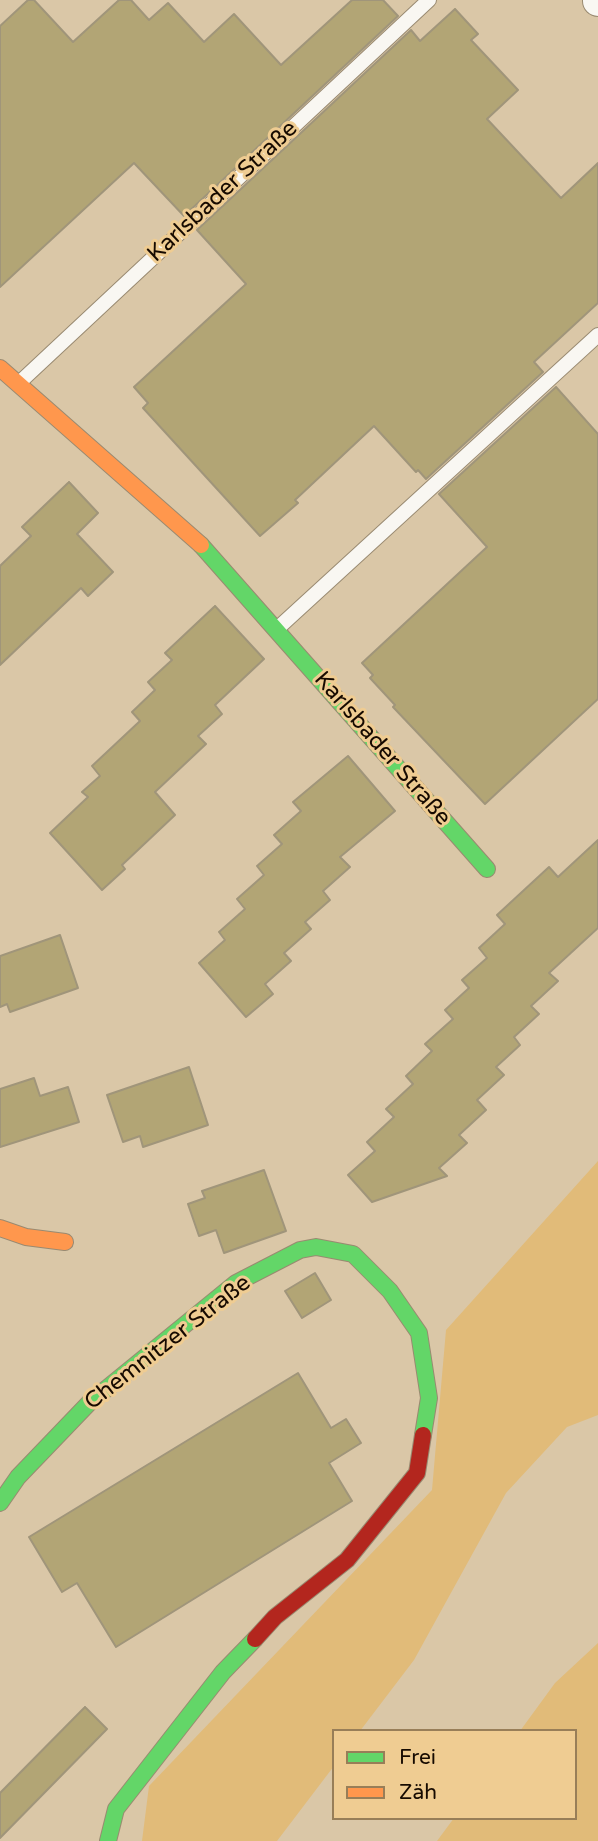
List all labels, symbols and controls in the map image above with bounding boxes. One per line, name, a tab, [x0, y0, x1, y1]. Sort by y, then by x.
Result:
street label: Karlsbader Straße	[142, 115, 304, 269]
street label: Karlsbader Straße	[308, 666, 456, 832]
street label: Chemnitzer Straße	[79, 1270, 257, 1416]
legend	[332, 1729, 577, 1820]
text: Frei	[399, 1745, 436, 1770]
text: Zäh	[399, 1780, 437, 1805]

